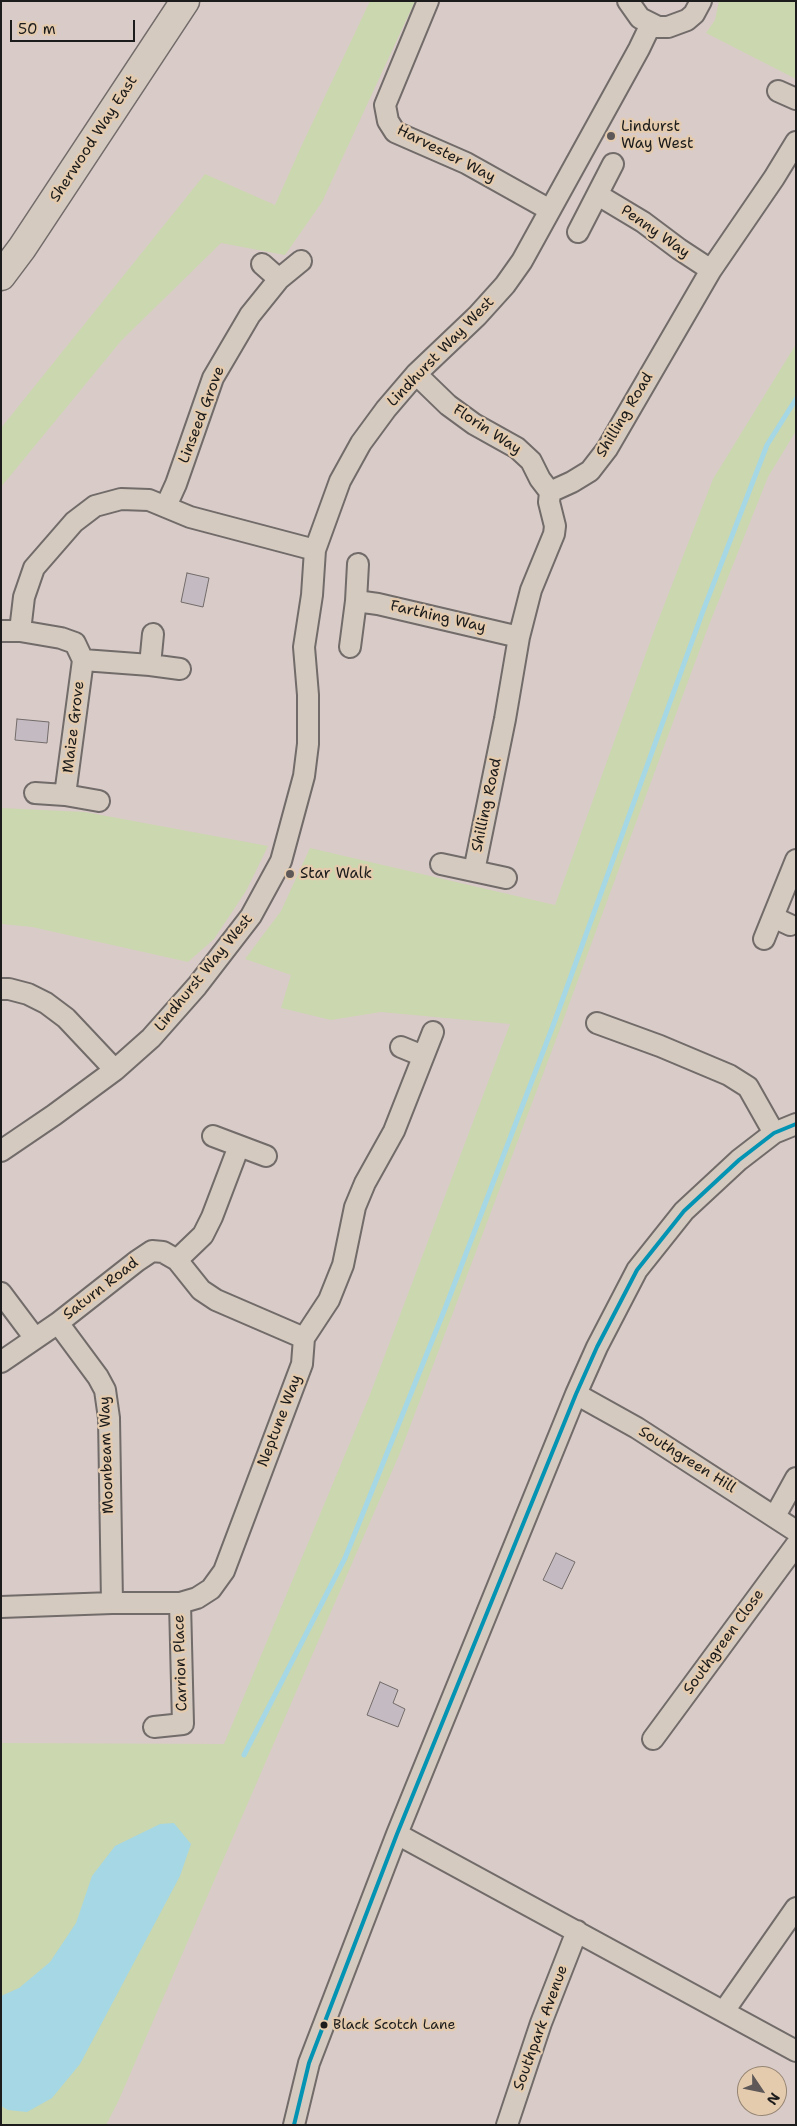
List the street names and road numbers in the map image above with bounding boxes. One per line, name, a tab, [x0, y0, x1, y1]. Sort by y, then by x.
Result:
street label: Sherwood Way East	[46, 72, 142, 206]
street label: Harvester Way	[394, 121, 498, 187]
street label: Penny Way	[617, 202, 693, 262]
street label: Lindhurst Way West	[384, 293, 498, 411]
street label: Linseed Grove	[175, 364, 229, 466]
street label: Shilling Road	[593, 369, 657, 461]
street label: Florin Way	[449, 401, 525, 459]
street label: Farthing Way	[388, 597, 488, 637]
street label: Maize Grove	[59, 680, 89, 774]
street label: Shilling Road	[468, 756, 506, 854]
street label: Lindhurst Way West	[151, 911, 257, 1035]
street label: Saturn Road	[60, 1254, 142, 1324]
street label: Neptune Way	[254, 1372, 306, 1470]
street label: Moonbeam Way	[96, 1396, 118, 1514]
street label: Southgreen Hill	[635, 1423, 739, 1497]
street label: Southgreen Close	[680, 1586, 768, 1698]
street label: Carrion Place	[170, 1614, 192, 1712]
street label: Southpark Avenue	[510, 1963, 572, 2093]

